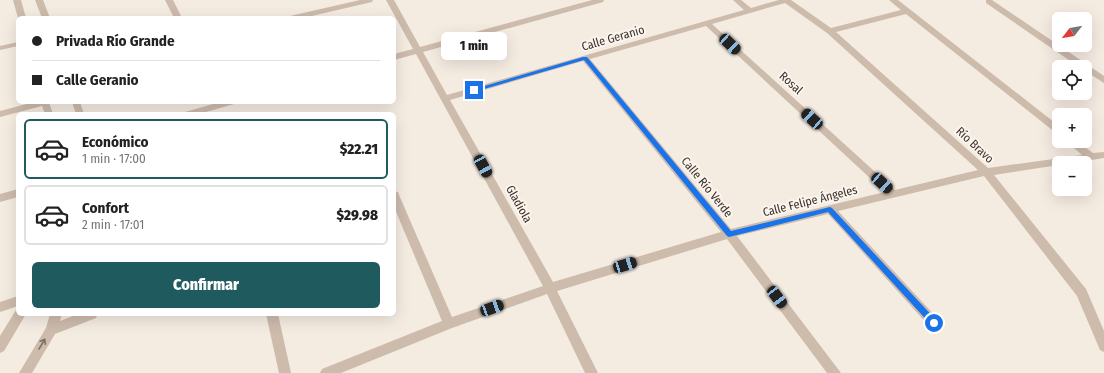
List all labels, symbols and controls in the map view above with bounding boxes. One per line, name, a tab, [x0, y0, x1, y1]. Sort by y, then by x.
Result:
north arrow	[1052, 12, 1092, 52]
map controls	[1052, 12, 1092, 196]
street label: Calle Geranio	[580, 22, 646, 54]
car	[717, 31, 743, 57]
text: Privada Río Grande	[56, 32, 175, 50]
callout: 1 min	[441, 32, 507, 60]
text: 1 min	[460, 38, 488, 53]
button: locate	[1052, 60, 1092, 100]
street label: Rosal	[776, 69, 806, 97]
text: Calle Geranio	[56, 71, 139, 89]
route end	[465, 81, 483, 99]
car	[799, 107, 825, 131]
button: +	[1052, 108, 1092, 148]
street label: Río Bravo	[953, 124, 997, 166]
icon: car	[34, 131, 70, 167]
text: Económico	[82, 133, 149, 151]
text: $22.21	[340, 140, 378, 158]
text: 1 min · 17:00	[82, 151, 146, 166]
car	[472, 153, 494, 179]
street label: Calle Río Verde	[678, 154, 736, 220]
button: −	[1052, 156, 1092, 196]
car	[869, 171, 895, 195]
street label: Calle Felipe Ángeles	[761, 182, 859, 220]
street label: Gladiola	[503, 183, 535, 225]
icon: car	[34, 197, 70, 233]
text: Confort	[82, 199, 129, 217]
text: $29.98	[337, 206, 378, 224]
text: 2 min · 17:01	[82, 217, 144, 232]
car	[612, 256, 638, 274]
button: Confirmar	[32, 262, 380, 308]
car	[765, 284, 789, 310]
car	[479, 298, 505, 318]
route start	[925, 314, 943, 332]
one-way arrow	[38, 338, 46, 350]

